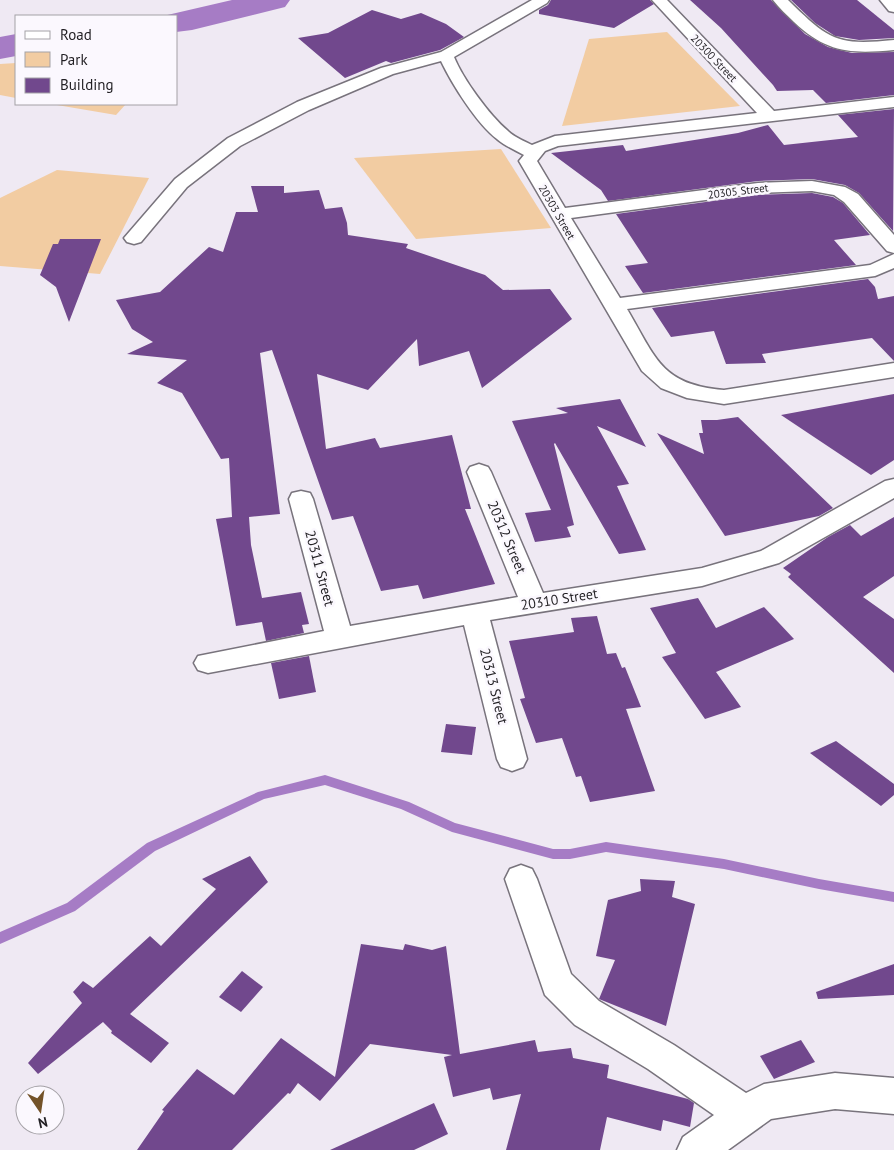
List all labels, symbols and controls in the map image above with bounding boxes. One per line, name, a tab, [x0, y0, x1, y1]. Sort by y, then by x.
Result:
legend	[15, 15, 178, 105]
text: Road	[60, 25, 92, 44]
street label: 20300 Street	[688, 31, 740, 85]
text: Park	[60, 50, 88, 69]
text: Building	[60, 75, 114, 94]
street label: 20305 Street	[707, 180, 769, 202]
street label: 20303 Street	[536, 182, 578, 242]
street label: 20312 Street	[484, 498, 531, 576]
street label: 20311 Street	[301, 528, 339, 608]
street label: 20310 Street	[519, 584, 599, 614]
street label: 20313 Street	[476, 646, 512, 726]
north arrow	[15, 1085, 65, 1135]
text: N	[36, 1113, 49, 1132]

